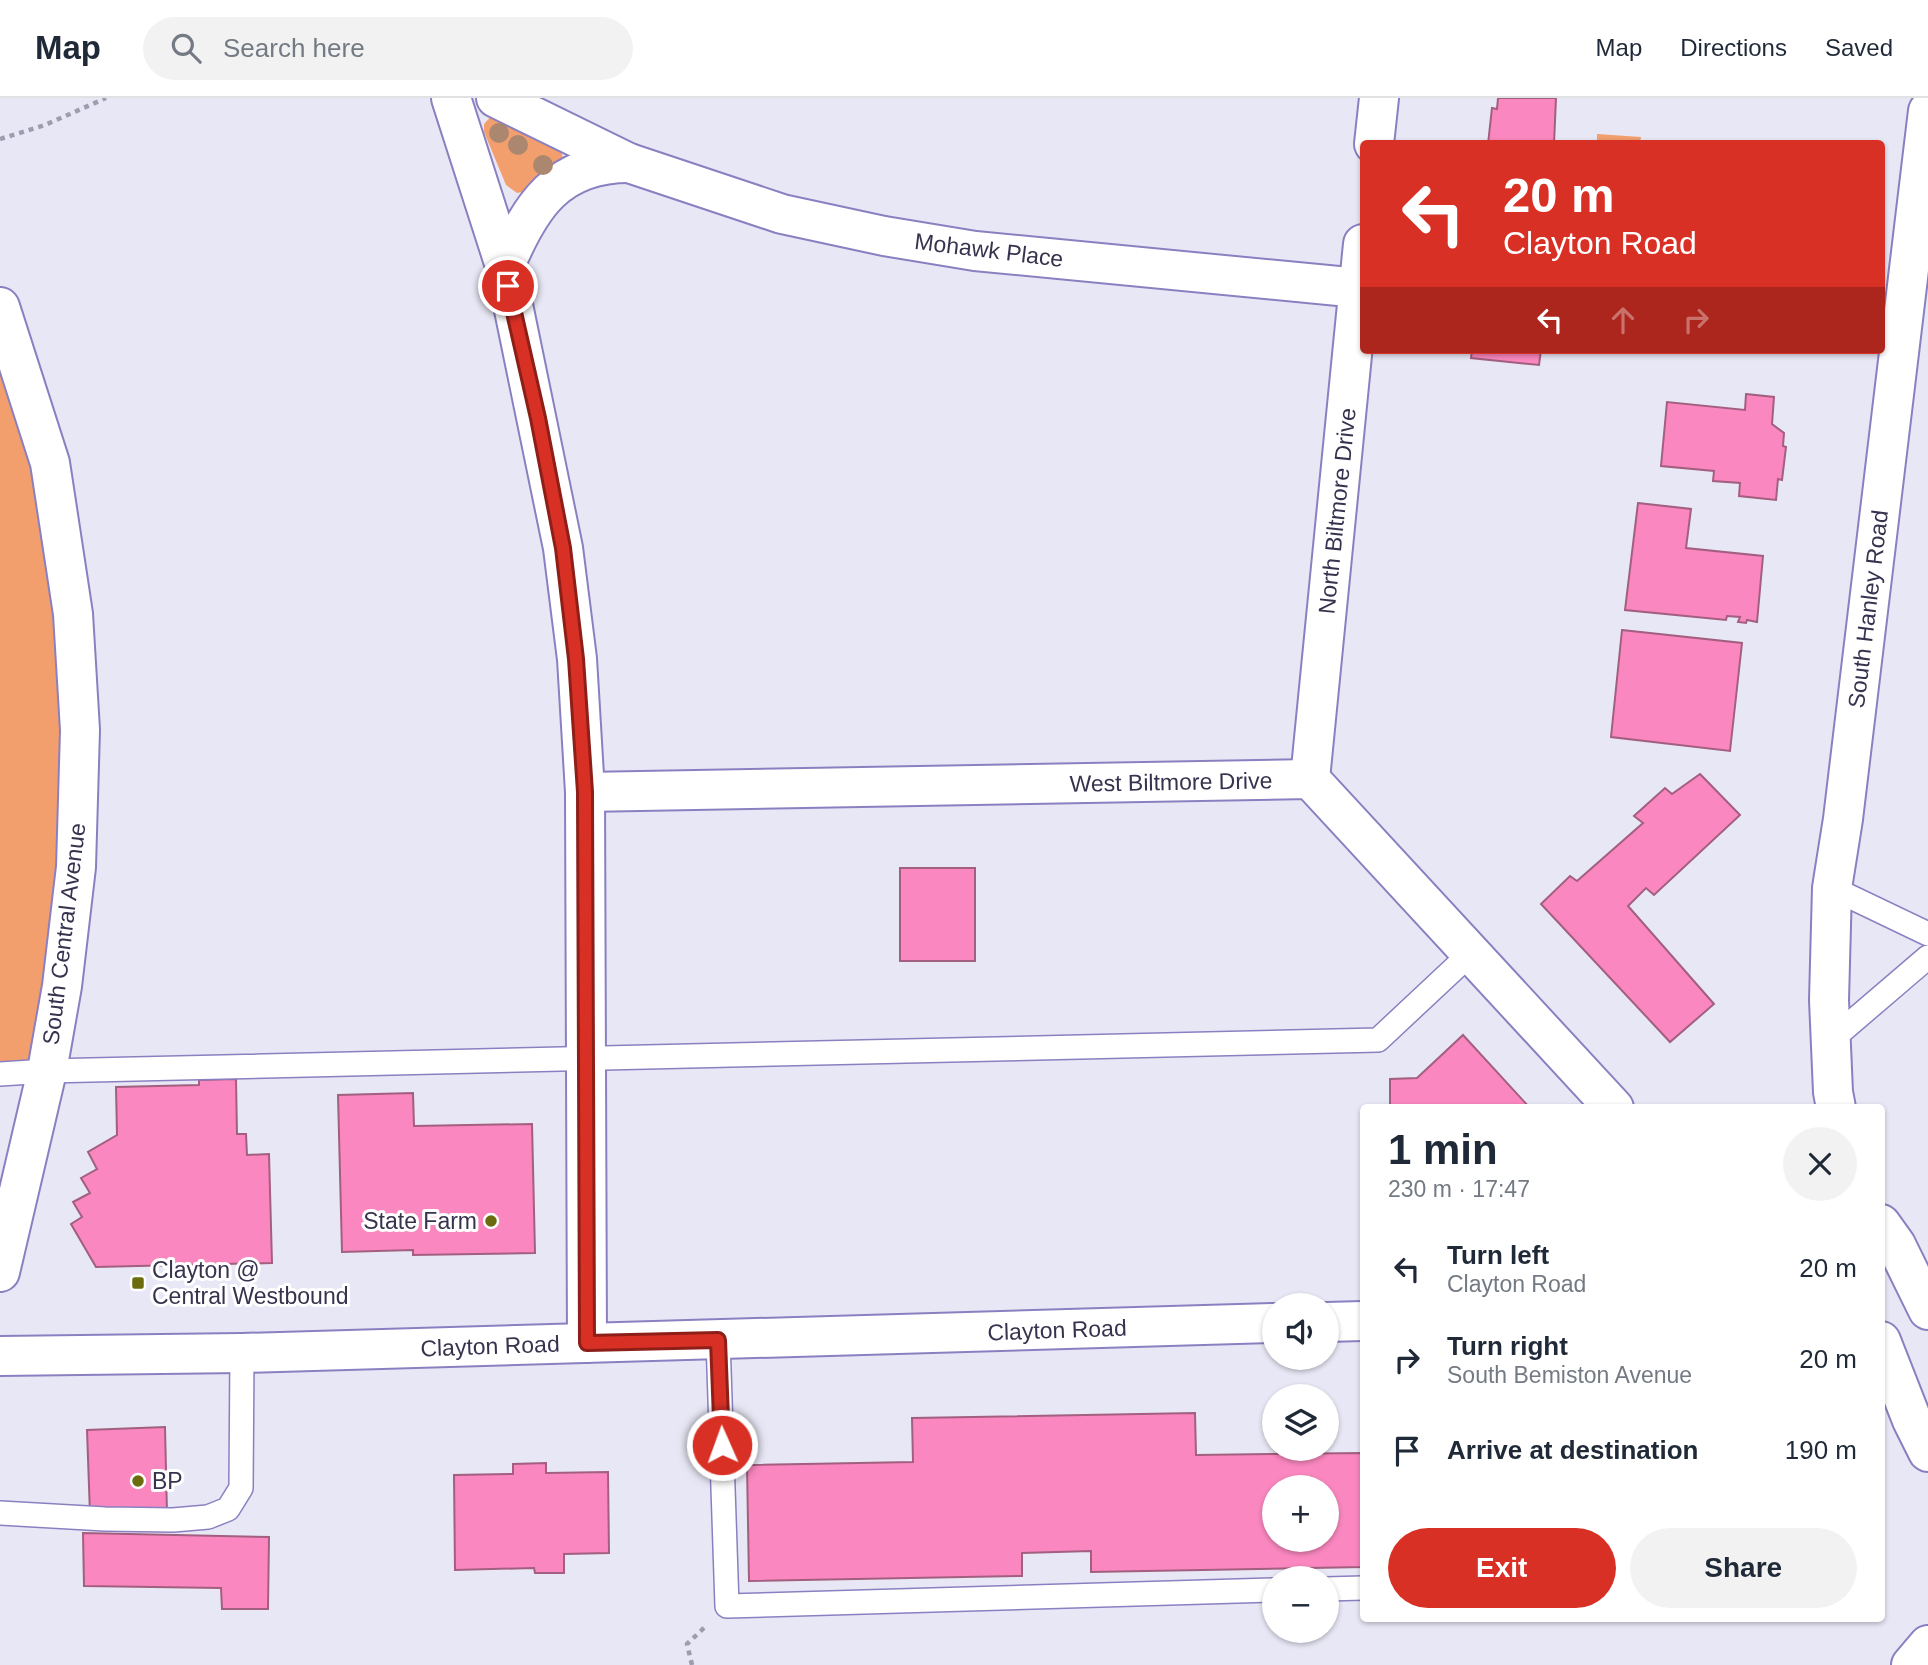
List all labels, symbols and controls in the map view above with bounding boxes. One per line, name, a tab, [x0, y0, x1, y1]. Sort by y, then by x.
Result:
search box	[143, 17, 633, 80]
text: Map	[35, 29, 101, 66]
icon: search	[167, 29, 205, 67]
text: Search here	[223, 33, 365, 63]
text: Map	[1596, 34, 1642, 61]
text: Directions	[1680, 34, 1787, 61]
text: Saved	[1825, 34, 1893, 61]
icon: left	[1388, 168, 1479, 259]
text: 20 m	[1503, 168, 1615, 222]
text: Clayton Road	[1503, 225, 1697, 261]
street label: Mohawk Place	[913, 228, 1065, 272]
pin	[478, 256, 538, 316]
icon: arrive	[489, 267, 527, 305]
icon: left	[1531, 301, 1569, 339]
icon: ahead	[1604, 301, 1642, 339]
icon: right	[1677, 301, 1715, 339]
street label: North Biltmore Drive	[1313, 407, 1361, 615]
street label: South Hanley Road	[1843, 508, 1893, 710]
street label: West Biltmore Drive	[1069, 767, 1273, 797]
street label: South Central Avenue	[37, 822, 91, 1046]
text: 1 min	[1388, 1126, 1498, 1173]
button: close	[1783, 1127, 1857, 1201]
text: 230 m · 17:47	[1388, 1176, 1530, 1202]
place label: State Farm	[363, 1208, 477, 1234]
marker: State Farm	[483, 1213, 499, 1229]
text: Turn left	[1447, 1240, 1549, 1270]
icon: left	[1388, 1250, 1426, 1288]
text: 20 m	[1799, 1253, 1857, 1283]
place label: Clayton @ Central Westbound	[152, 1257, 348, 1309]
text: Clayton Road	[1447, 1271, 1586, 1297]
marker: Clayton @ Central Westbound	[130, 1275, 146, 1291]
map controls	[1262, 1293, 1339, 1643]
button: sound	[1262, 1293, 1339, 1370]
street label: Clayton Road	[987, 1315, 1127, 1345]
street label: Clayton Road	[420, 1331, 560, 1361]
text: Turn right	[1447, 1331, 1568, 1361]
icon: right	[1388, 1341, 1426, 1379]
text: 20 m	[1799, 1344, 1857, 1374]
text: South Bemiston Avenue	[1447, 1362, 1692, 1388]
button: layers	[1262, 1384, 1339, 1461]
position arrow	[685, 1408, 759, 1482]
icon: arrive	[1388, 1432, 1426, 1470]
text: Arrive at destination	[1447, 1435, 1698, 1465]
text: 190 m	[1785, 1435, 1857, 1465]
place label: BP	[152, 1468, 183, 1494]
marker: BP	[130, 1473, 146, 1489]
button: +	[1262, 1475, 1339, 1552]
button: Exit	[1388, 1528, 1616, 1608]
button: Share	[1630, 1528, 1857, 1608]
button: −	[1262, 1566, 1339, 1643]

